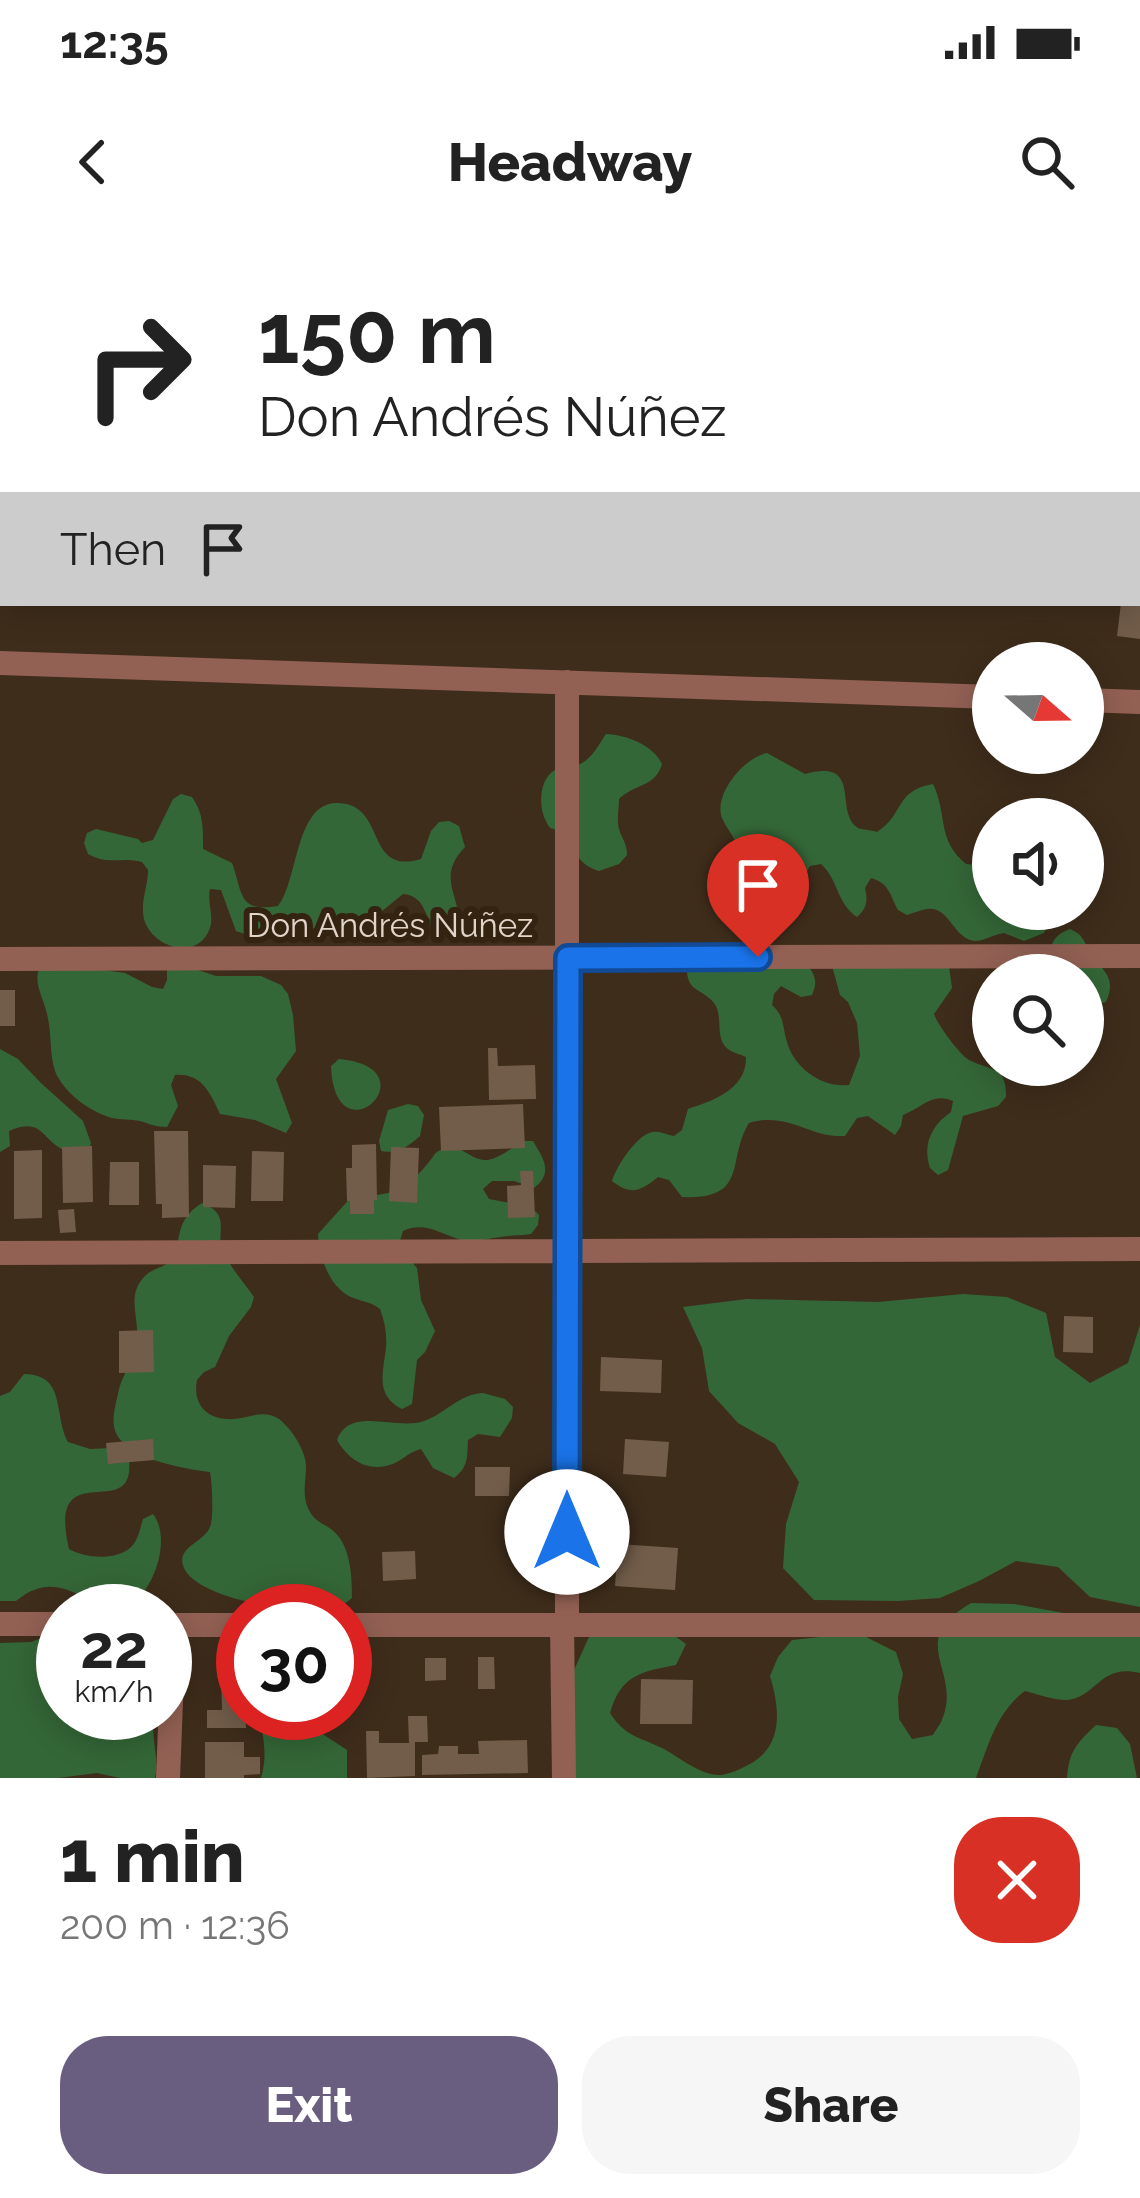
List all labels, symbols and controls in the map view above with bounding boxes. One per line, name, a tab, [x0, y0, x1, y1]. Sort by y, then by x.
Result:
text: 12:35	[60, 16, 169, 69]
icon: back	[60, 129, 126, 195]
icon: search	[1014, 129, 1080, 195]
text: Headway	[448, 130, 692, 194]
text: 150 m	[258, 284, 496, 383]
icon: right	[60, 288, 216, 444]
text: Don Andrés Núñez	[258, 385, 727, 449]
icon: arrive	[190, 516, 256, 582]
text: Then	[60, 523, 166, 576]
north arrow	[972, 642, 1104, 774]
map controls	[972, 642, 1104, 1086]
button: sound	[972, 798, 1104, 930]
pin	[707, 834, 809, 957]
icon: arrive	[725, 852, 791, 918]
street label: Don Andrés Núñez	[247, 906, 533, 945]
button: search	[972, 954, 1104, 1086]
position arrow	[504, 1469, 630, 1595]
speed limit sign: 30	[216, 1584, 372, 1740]
text: 22	[80, 1612, 148, 1682]
text: km/h	[74, 1674, 154, 1709]
text: 1 min	[60, 1814, 245, 1899]
button: close	[954, 1817, 1080, 1943]
text: 200 m · 12:36	[60, 1902, 290, 1948]
button: Exit	[60, 2036, 558, 2174]
button: Share	[582, 2036, 1080, 2174]

